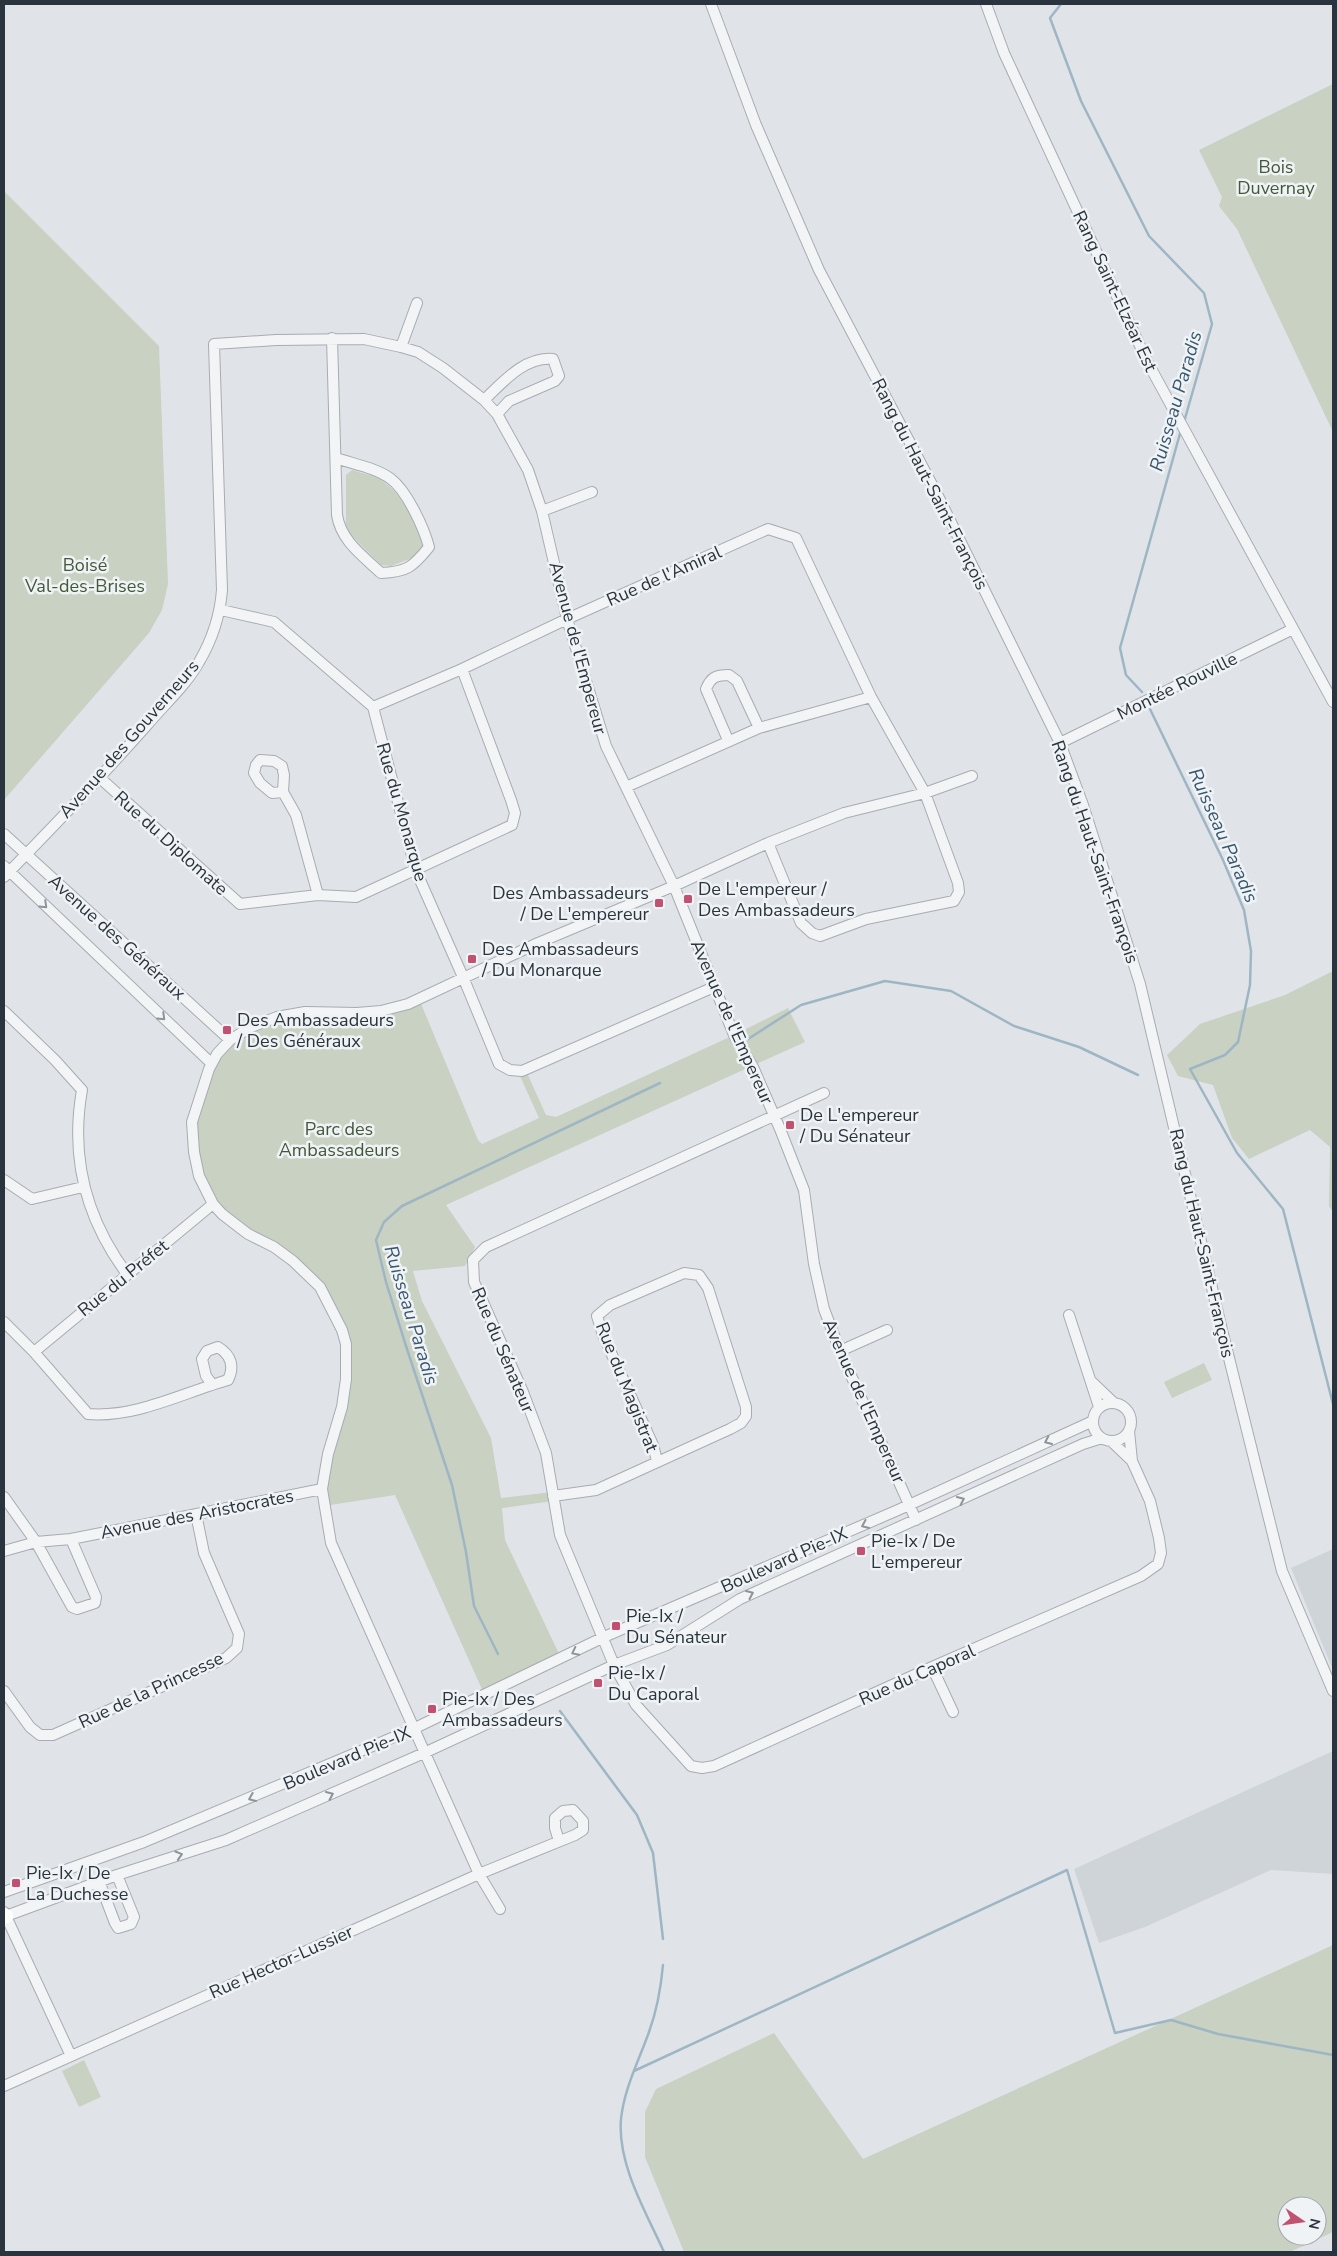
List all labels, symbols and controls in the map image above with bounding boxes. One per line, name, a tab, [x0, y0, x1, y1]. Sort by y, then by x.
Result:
park label: Bois Duvernay	[1237, 155, 1316, 200]
street label: Rang Saint-Elzéar Est	[1067, 207, 1163, 376]
water label: Ruisseau Paradis	[1144, 328, 1208, 474]
street label: Rang du Haut-Saint-François	[866, 374, 994, 594]
street label: Rue de l'Amiral	[603, 540, 726, 612]
park label: Boisé Val-des-Brises	[24, 553, 145, 598]
street label: Avenue de l'Empereur	[543, 559, 613, 737]
street label: Montée Rouville	[1113, 646, 1241, 726]
street label: Avenue des Gouverneurs	[54, 655, 204, 823]
street label: Rang du Haut-Saint-François	[1045, 737, 1145, 967]
street label: Rue du Monarque	[371, 740, 433, 884]
water label: Ruisseau Paradis	[1182, 764, 1264, 907]
street label: Rue du Diplomate	[109, 785, 233, 901]
street label: Avenue des Généraux	[43, 869, 191, 1006]
place label: De L'empereur / Des Ambassadeurs	[698, 877, 855, 922]
place label: Des Ambassadeurs / De L'empereur	[492, 881, 650, 926]
marker: De L'empereur / Des Ambassadeurs	[682, 893, 694, 905]
marker: Des Ambassadeurs / De L'empereur	[653, 897, 665, 909]
one-way arrow	[39, 899, 48, 908]
street label: Avenue de l'Empereur	[685, 936, 779, 1109]
place label: Des Ambassadeurs / Du Monarque	[481, 937, 639, 982]
marker: Des Ambassadeurs / Du Monarque	[466, 953, 478, 965]
place label: Des Ambassadeurs / Des Généraux	[236, 1008, 394, 1053]
one-way arrow	[156, 1011, 165, 1020]
marker: Des Ambassadeurs / Des Généraux	[221, 1024, 233, 1036]
place label: De L'empereur / Du Sénateur	[799, 1103, 919, 1148]
park label: Parc des Ambassadeurs	[279, 1117, 399, 1162]
marker: De L'empereur / Du Sénateur	[784, 1119, 796, 1131]
street label: Rang du Haut-Saint-François	[1164, 1126, 1240, 1360]
street label: Rue du Préfet	[73, 1234, 174, 1322]
water label: Ruisseau Paradis	[377, 1242, 445, 1388]
street label: Rue du Sénateur	[466, 1283, 540, 1417]
street label: Avenue de l'Empereur	[817, 1315, 911, 1488]
street label: Rue du Magistrat	[590, 1318, 664, 1456]
one-way arrow	[1044, 1435, 1053, 1446]
street label: Avenue des Aristocrates	[98, 1483, 296, 1545]
one-way arrow	[956, 1496, 965, 1506]
one-way arrow	[861, 1518, 870, 1529]
street label: Boulevard Pie-IX	[717, 1521, 851, 1599]
place label: Pie-Ix / De L'empereur	[871, 1529, 963, 1574]
marker: Pie-Ix / De L'empereur	[855, 1545, 867, 1557]
one-way arrow	[745, 1590, 754, 1601]
place label: Pie-Ix / Du Sénateur	[626, 1604, 727, 1649]
marker: Pie-Ix / Du Sénateur	[610, 1620, 622, 1632]
street label: Rue du Caporal	[855, 1638, 979, 1711]
one-way arrow	[571, 1645, 580, 1656]
street label: Rue de la Princesse	[75, 1646, 227, 1734]
place label: Pie-Ix / Du Caporal	[608, 1661, 700, 1706]
marker: Pie-Ix / Du Caporal	[592, 1677, 604, 1689]
place label: Pie-Ix / Des Ambassadeurs	[442, 1687, 563, 1732]
marker: Pie-Ix / Des Ambassadeurs	[426, 1703, 438, 1715]
street label: Boulevard Pie-IX	[280, 1720, 415, 1796]
one-way arrow	[325, 1790, 334, 1801]
one-way arrow	[248, 1792, 257, 1802]
one-way arrow	[174, 1851, 183, 1861]
place label: Pie-Ix / De La Duchesse	[26, 1861, 128, 1906]
marker: Pie-Ix / De La Duchesse	[10, 1877, 22, 1889]
street label: Rue Hector-Lussier	[205, 1919, 357, 2004]
north arrow	[1277, 2196, 1327, 2246]
text: N	[1304, 2217, 1325, 2231]

